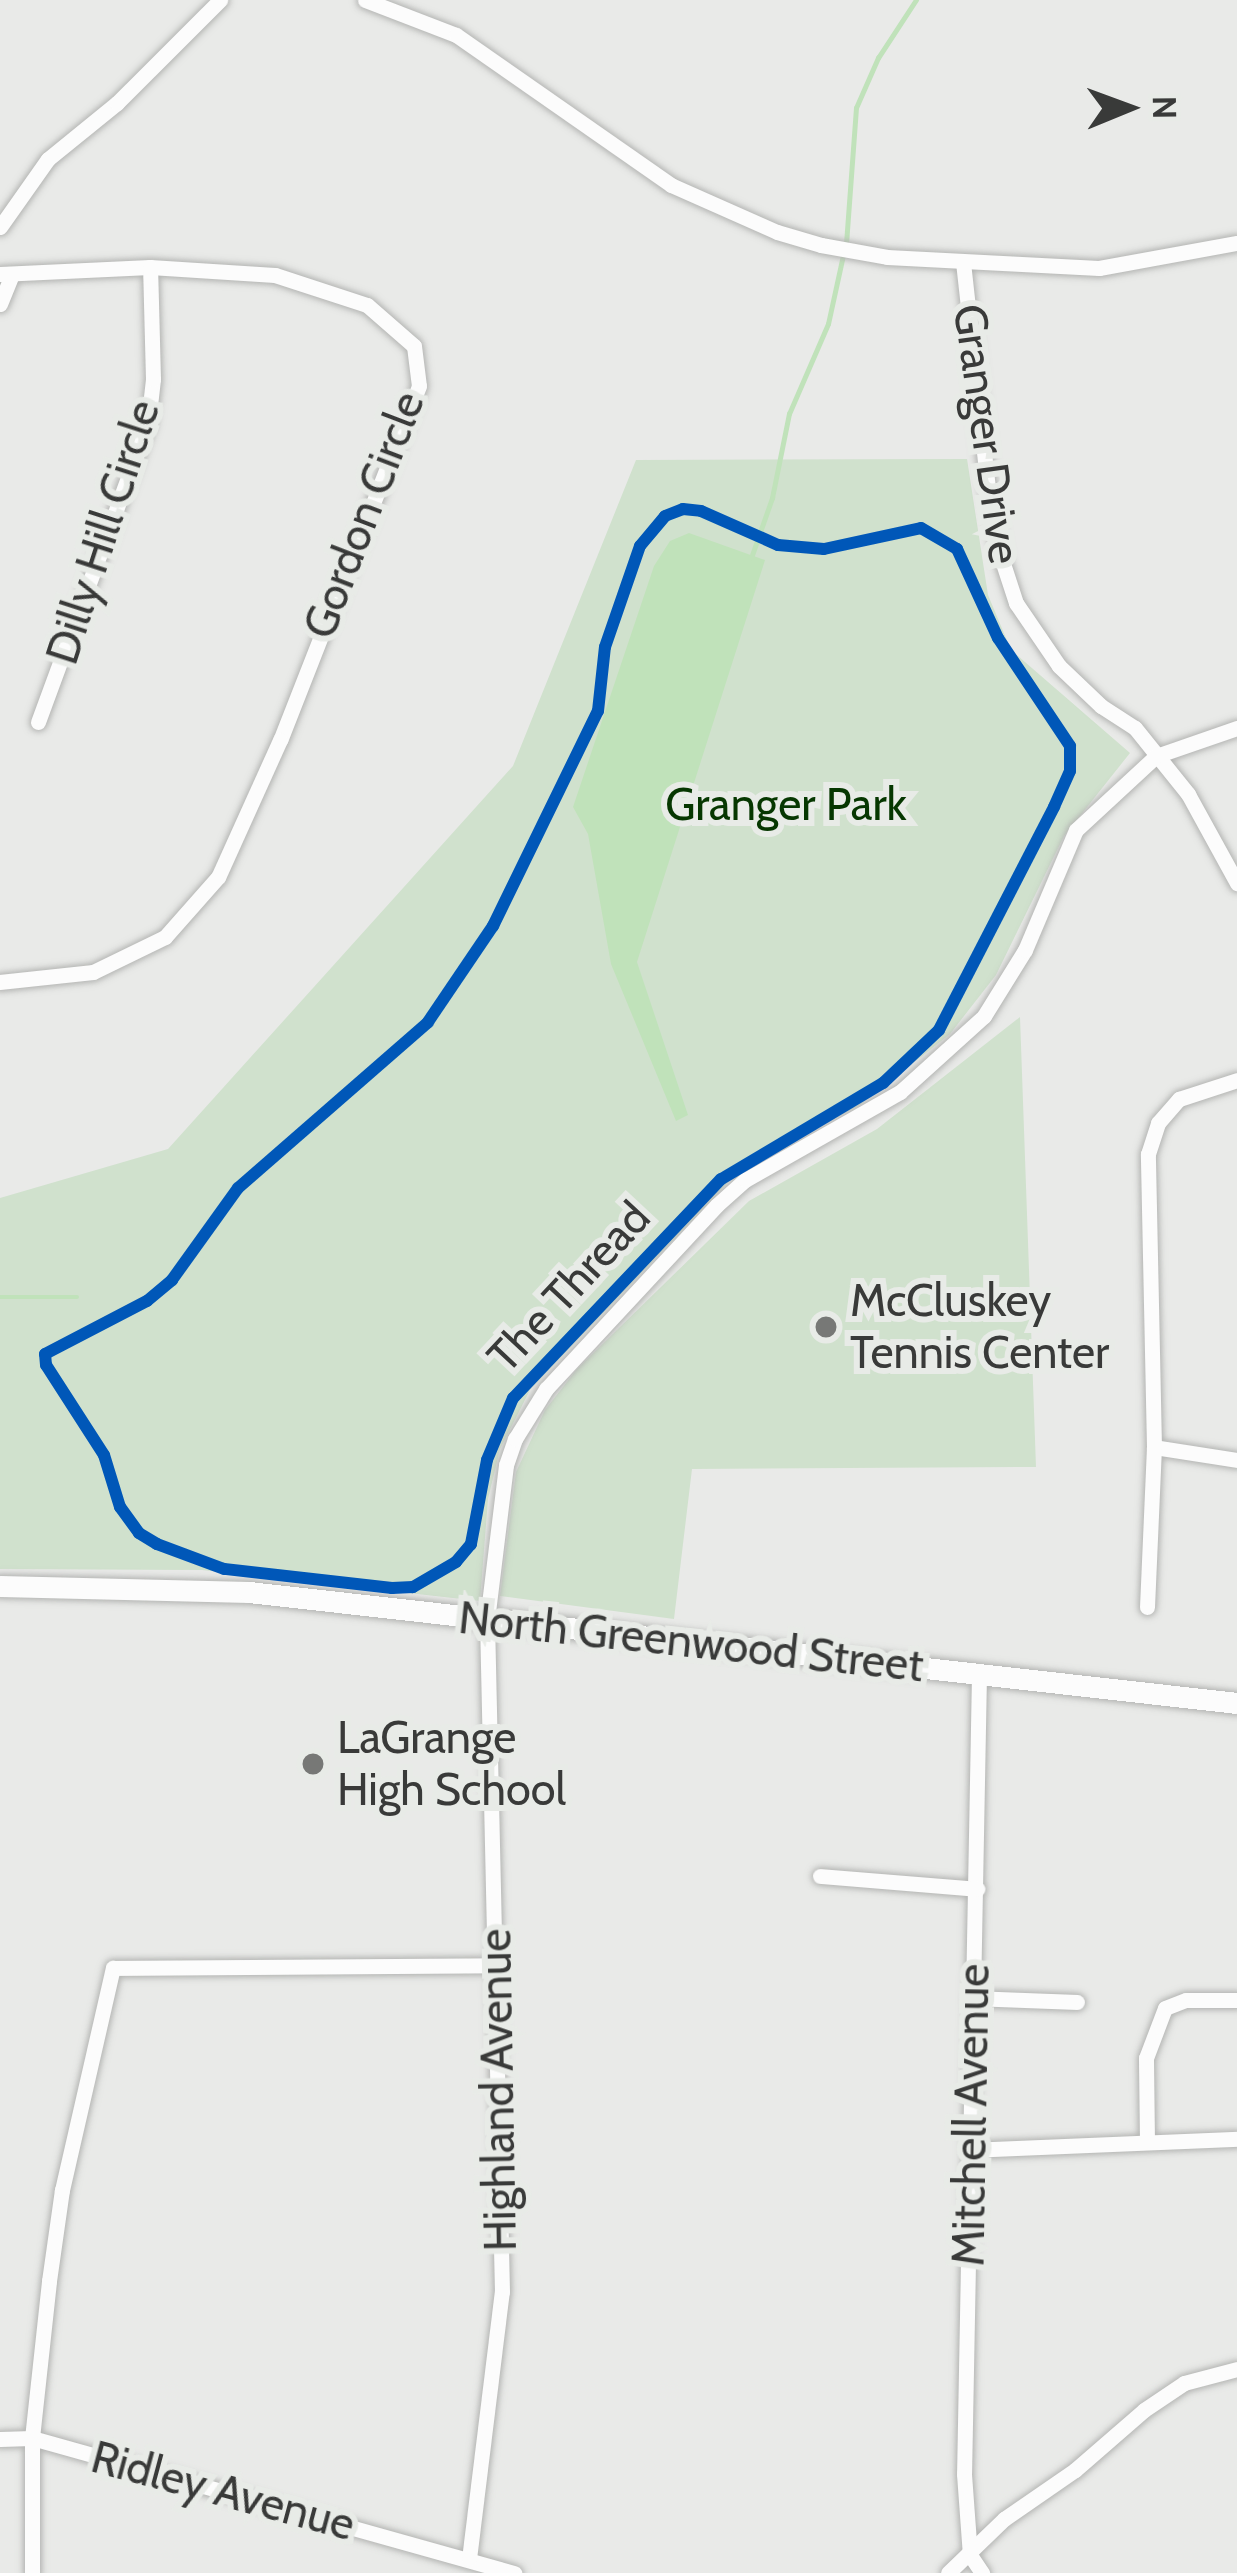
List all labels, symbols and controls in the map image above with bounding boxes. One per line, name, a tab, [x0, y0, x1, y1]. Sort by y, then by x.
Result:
north arrow	[1069, 48, 1189, 168]
text: N	[1145, 95, 1185, 119]
street label: Granger Drive	[942, 301, 1032, 567]
street label: Gordon Circle	[292, 384, 436, 646]
street label: Dilly Hill Circle	[35, 393, 171, 671]
park label: Granger Park	[665, 778, 907, 832]
street label: The Thread	[477, 1191, 661, 1383]
place label: McCluskey Tennis Center	[850, 1274, 1109, 1380]
marker: McCluskey Tennis Center	[813, 1314, 839, 1340]
street label: North Greenwood Street	[456, 1591, 926, 1693]
place label: LaGrange High School	[337, 1711, 566, 1817]
marker: LaGrange High School	[300, 1751, 326, 1777]
street label: Highland Avenue	[468, 1928, 528, 2252]
street label: Mitchell Avenue	[941, 1963, 1001, 2267]
street label: Ridley Avenue	[86, 2430, 360, 2552]

